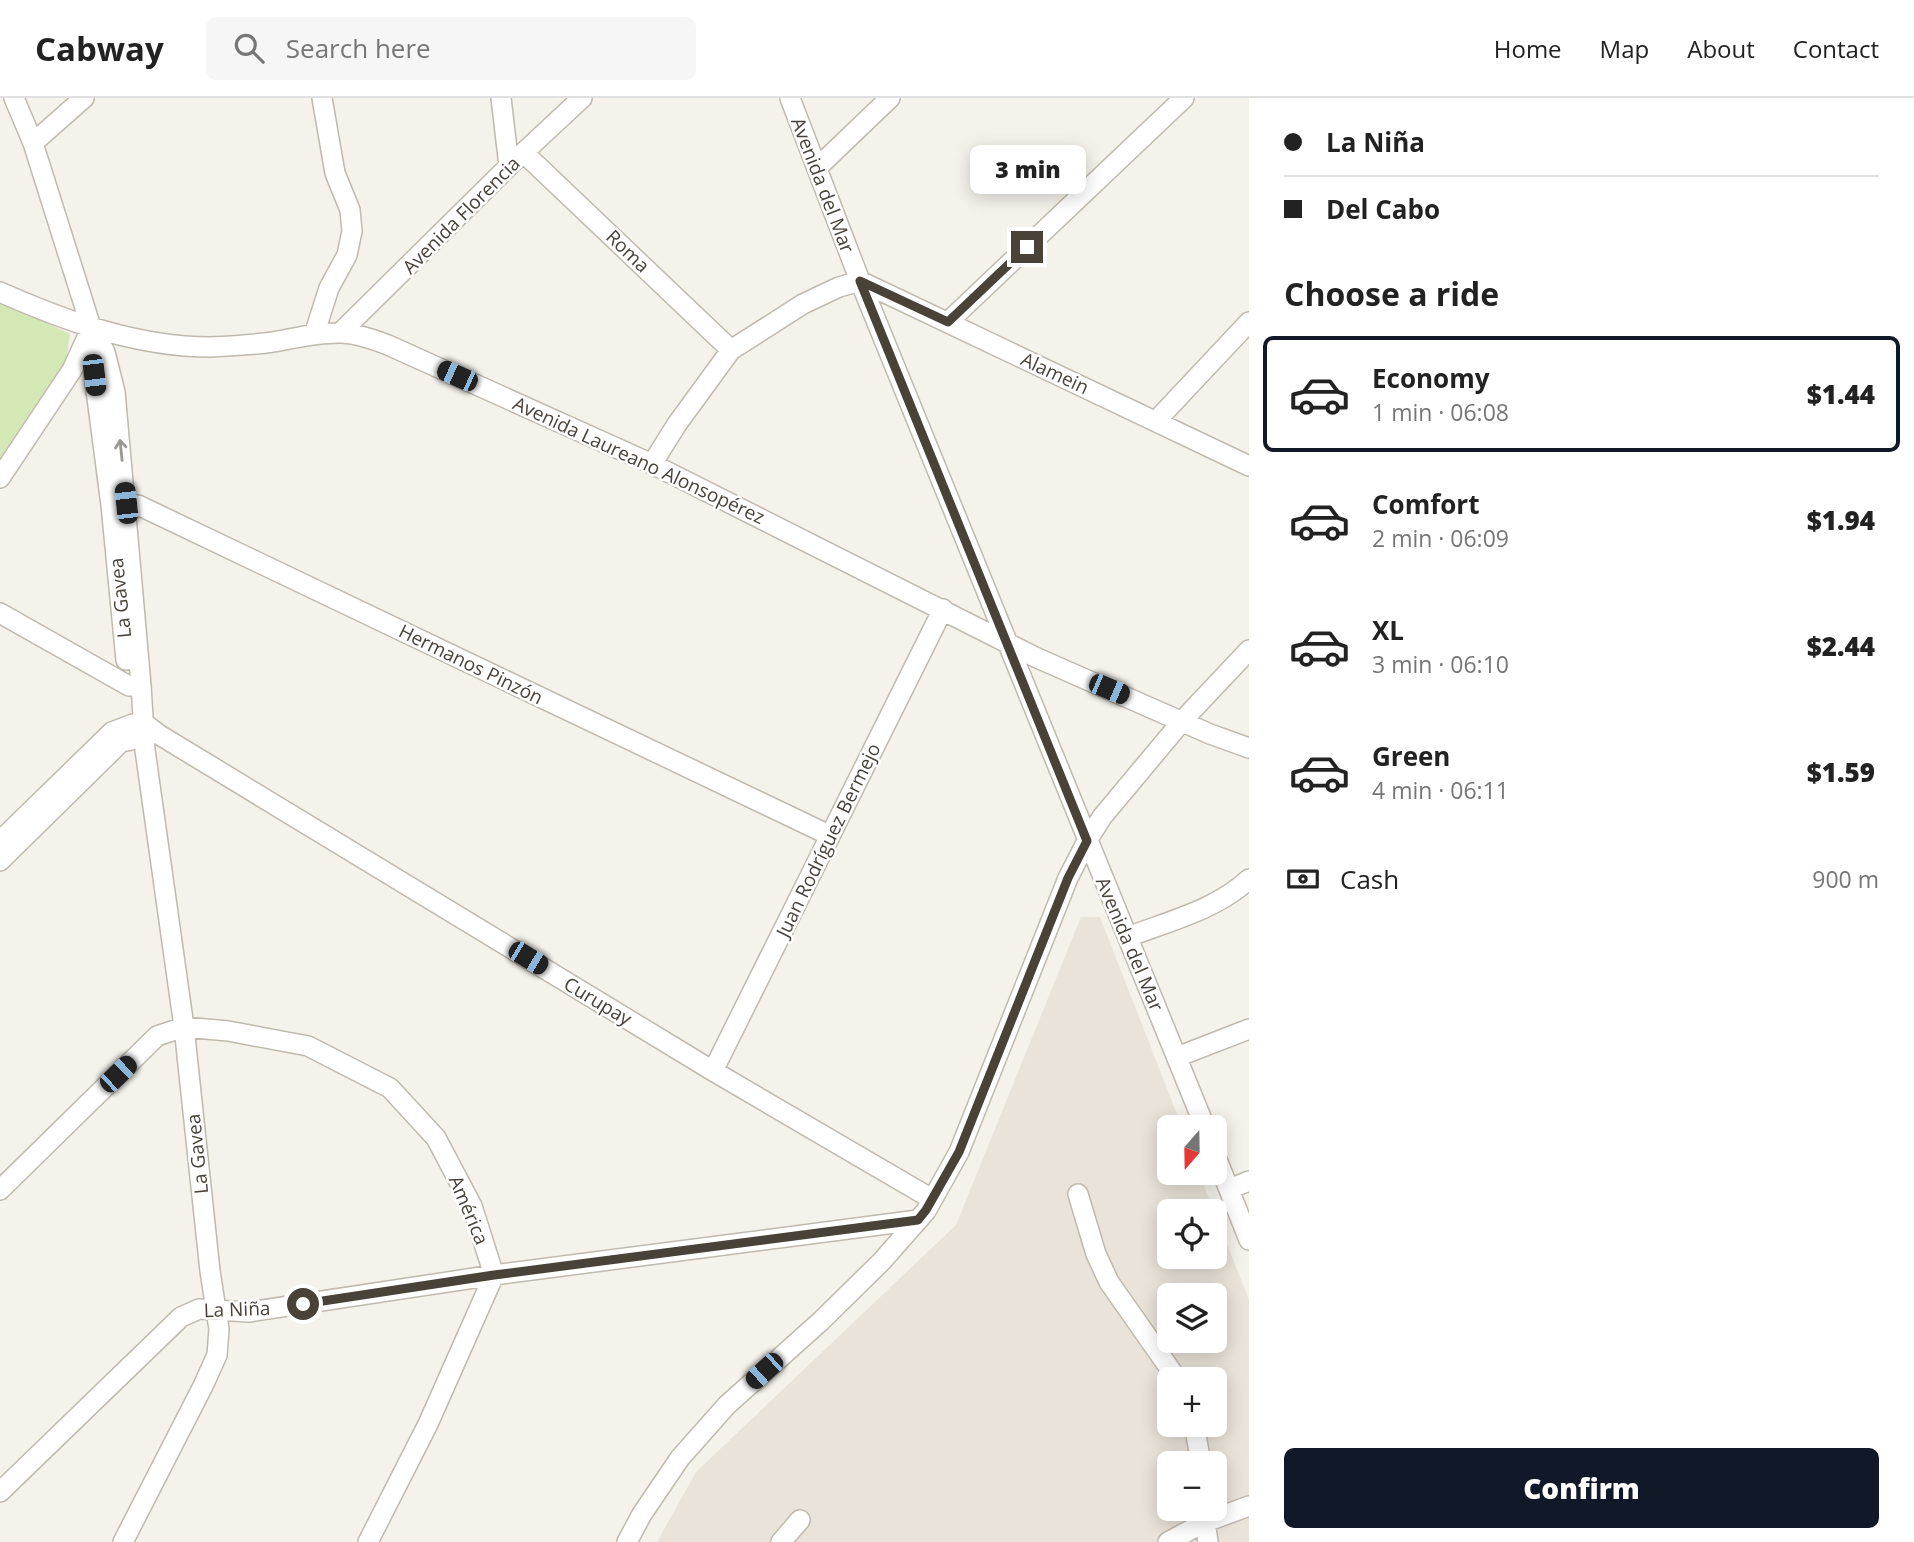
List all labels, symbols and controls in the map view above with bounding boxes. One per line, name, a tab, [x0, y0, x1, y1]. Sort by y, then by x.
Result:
search box	[206, 17, 696, 80]
text: Cabway	[35, 26, 164, 71]
icon: search	[230, 29, 268, 67]
text: Search here	[286, 30, 431, 66]
text: Home	[1494, 32, 1562, 65]
text: Map	[1600, 32, 1649, 65]
text: About	[1687, 32, 1755, 65]
text: Contact	[1793, 32, 1879, 65]
street label: Avenida del Mar	[785, 114, 861, 257]
text: La Niña	[1326, 124, 1425, 160]
callout: 3 min	[969, 145, 1085, 194]
street label: Avenida Florencia	[397, 151, 525, 279]
text: 3 min	[995, 153, 1061, 185]
text: Del Cabo	[1326, 191, 1440, 227]
street label: Roma	[601, 224, 655, 278]
route end	[1011, 231, 1043, 263]
text: Choose a ride	[1284, 272, 1499, 315]
street label: Alamein	[1017, 346, 1093, 400]
car	[82, 353, 107, 397]
car	[434, 358, 481, 394]
text: Economy	[1372, 360, 1490, 396]
icon: car	[1288, 363, 1351, 426]
text: $1.44	[1807, 376, 1875, 412]
street label: Avenida Laureano Alonsopérez	[509, 390, 769, 530]
text: 1 min · 06:08	[1372, 396, 1509, 428]
one-way arrow	[114, 439, 127, 462]
car	[114, 481, 139, 525]
text: Comfort	[1372, 486, 1479, 522]
icon: car	[1288, 489, 1351, 552]
text: $1.94	[1807, 502, 1875, 538]
text: 2 min · 06:09	[1372, 522, 1509, 554]
street label: La Gavea	[103, 557, 137, 639]
text: XL	[1372, 612, 1404, 648]
icon: car	[1288, 615, 1351, 678]
street label: Hermanos Pinzón	[395, 618, 547, 710]
text: $2.44	[1807, 628, 1875, 664]
text: 3 min · 06:10	[1372, 648, 1509, 680]
car	[1086, 671, 1133, 707]
text: Green	[1372, 738, 1450, 774]
street label: Juan Rodríguez Bermejo	[769, 739, 886, 943]
icon: car	[1288, 741, 1351, 804]
text: $1.59	[1807, 754, 1875, 790]
text: 4 min · 06:11	[1372, 774, 1509, 806]
icon: cash	[1284, 860, 1322, 898]
text: Cash	[1340, 861, 1399, 897]
text: 900 m	[1812, 863, 1879, 895]
street label: Avenida del Mar	[1090, 873, 1170, 1015]
car	[505, 938, 552, 978]
street label: Curupay	[559, 971, 637, 1032]
car	[96, 1052, 141, 1096]
street label: La Gavea	[180, 1113, 214, 1195]
north arrow	[1157, 1115, 1227, 1185]
map controls	[1157, 1115, 1227, 1521]
street label: América	[443, 1172, 495, 1248]
button: locate	[1157, 1199, 1227, 1269]
button: layers	[1157, 1283, 1227, 1353]
route start	[287, 1288, 319, 1320]
street label: La Niña	[203, 1295, 271, 1323]
car	[742, 1349, 787, 1393]
button: +	[1157, 1367, 1227, 1437]
button: Confirm	[1284, 1448, 1879, 1528]
button: −	[1157, 1451, 1227, 1521]

